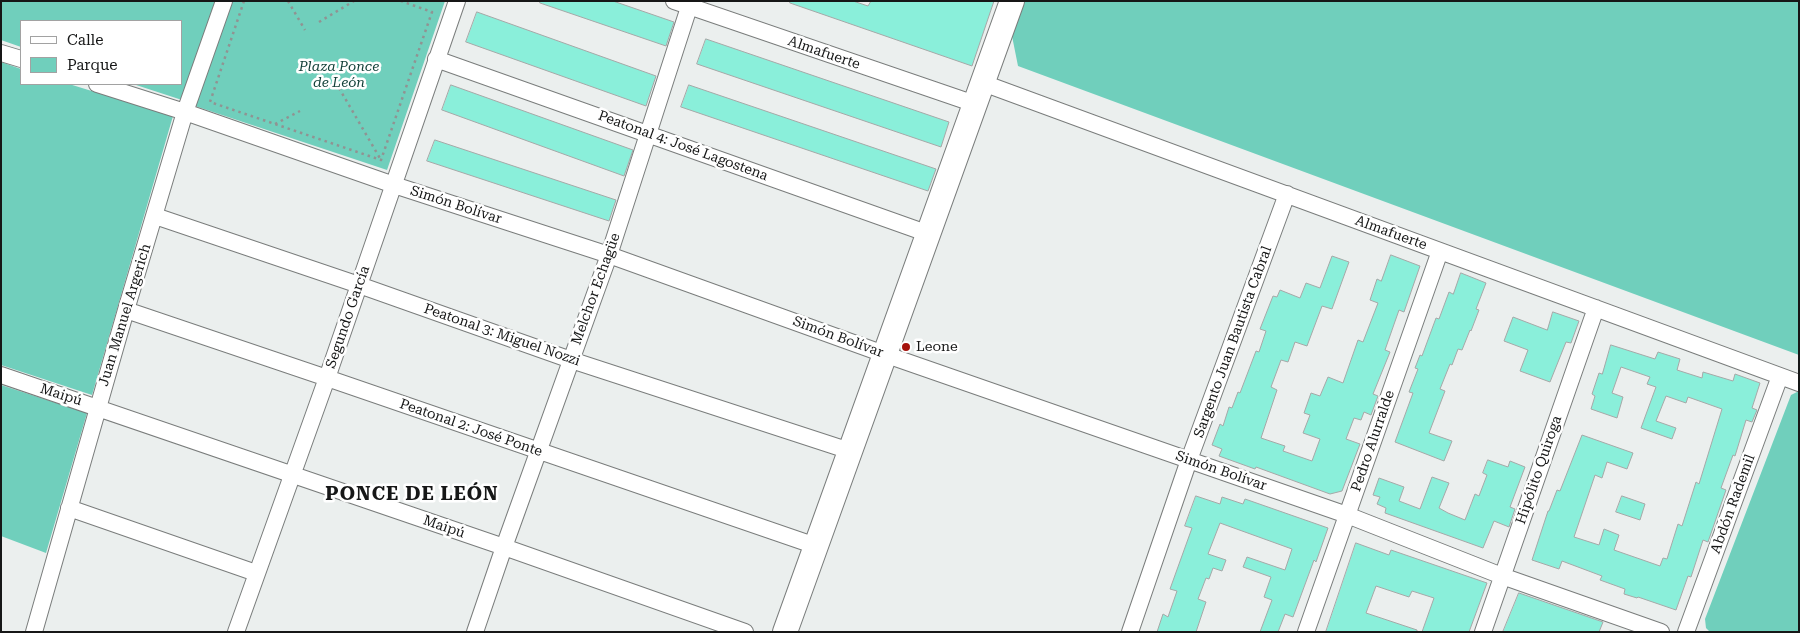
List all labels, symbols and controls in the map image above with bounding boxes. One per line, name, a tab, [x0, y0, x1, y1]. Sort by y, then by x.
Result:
legend	[20, 20, 182, 85]
text: Calle	[67, 31, 103, 49]
street label: Almafuerte	[786, 33, 862, 73]
text: Parque	[67, 56, 118, 74]
park label: Plaza Ponce de León	[299, 59, 379, 92]
street label: Peatonal 4: José Lagostena	[596, 107, 770, 185]
street label: Simón Bolívar	[408, 182, 504, 228]
street label: Almafuerte	[1353, 212, 1429, 254]
street label: Melchor Echagüe	[568, 231, 624, 347]
street label: Juan Manuel Argerich	[95, 242, 155, 388]
street label: Sargento Juan Bautista Cabral	[1190, 244, 1276, 440]
street label: Segundo García	[323, 263, 373, 371]
street label: Peatonal 3: Miguel Nozzi	[422, 300, 582, 370]
street label: Simón Bolívar	[790, 313, 886, 361]
place label: Leone	[916, 339, 958, 355]
marker: Leone	[900, 341, 912, 353]
street label: Maipú	[38, 380, 84, 410]
street label: Pedro Alurralde	[1348, 388, 1398, 494]
street label: Peatonal 2: José Ponte	[397, 396, 545, 460]
street label: Hipólito Quiroga	[1513, 414, 1565, 526]
street label: Simón Bolívar	[1173, 448, 1269, 494]
street label: Abdón Rademil	[1707, 452, 1759, 556]
district label: PONCE DE LEÓN	[324, 483, 500, 505]
street label: Maipú	[421, 512, 467, 542]

